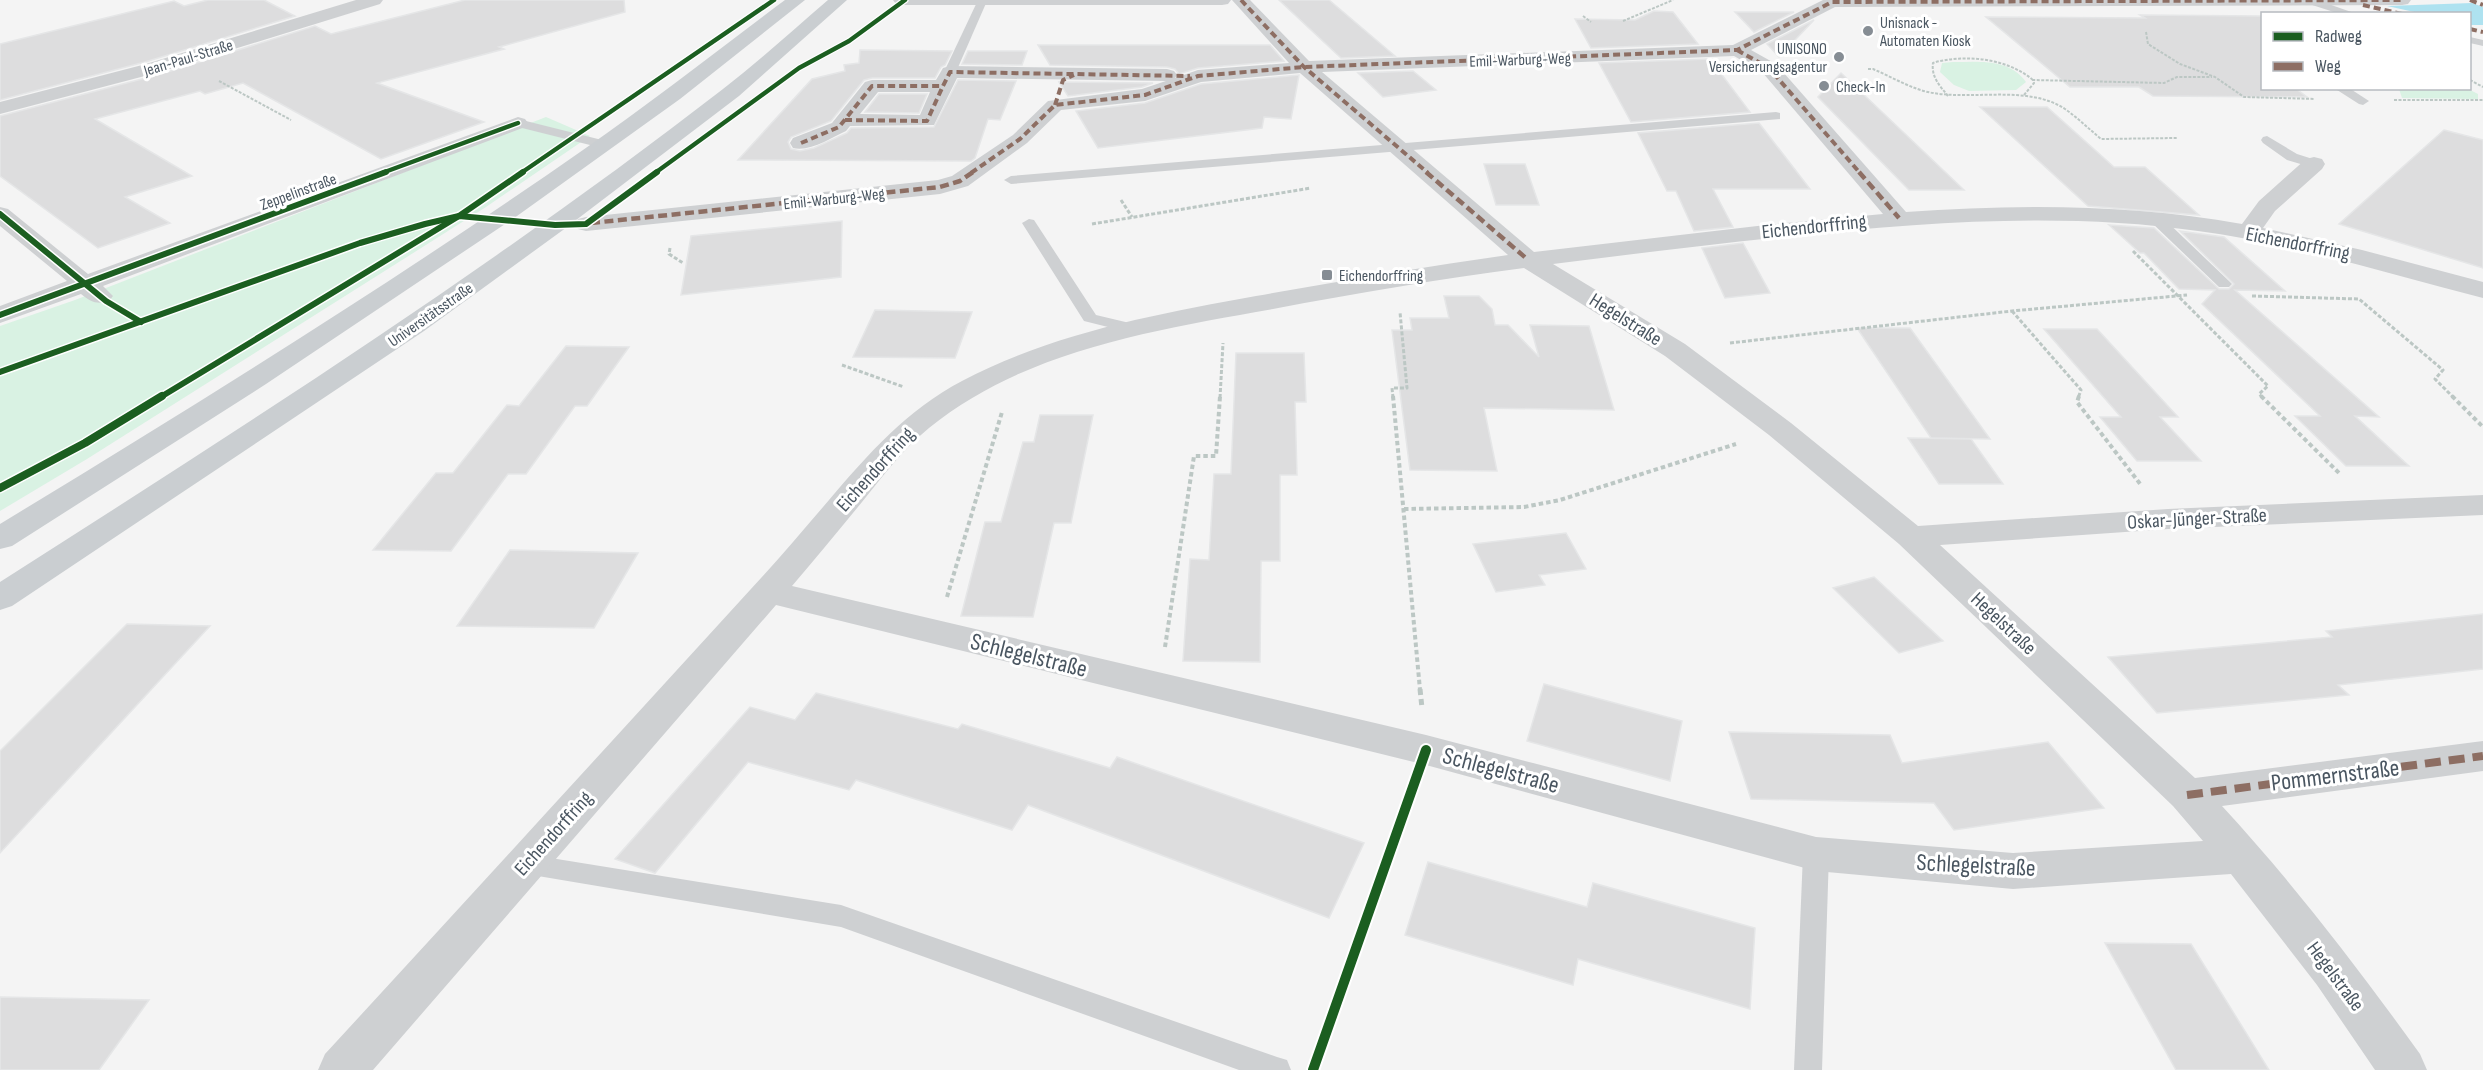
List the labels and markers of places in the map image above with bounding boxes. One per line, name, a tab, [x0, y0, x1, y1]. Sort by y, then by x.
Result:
place label: Unisnack - Automaten Kiosk	[1879, 14, 1971, 51]
marker: Unisnack - Automaten Kiosk	[1861, 24, 1875, 38]
place label: UNISONO Versicherungsagentur	[1709, 40, 1827, 77]
marker: UNISONO Versicherungsagentur	[1832, 50, 1846, 64]
place label: Check-In	[1836, 78, 1886, 97]
marker: Check-In	[1817, 79, 1831, 93]
place label: Eichendorffring	[1339, 267, 1423, 286]
marker: Eichendorffring	[1320, 268, 1334, 282]

